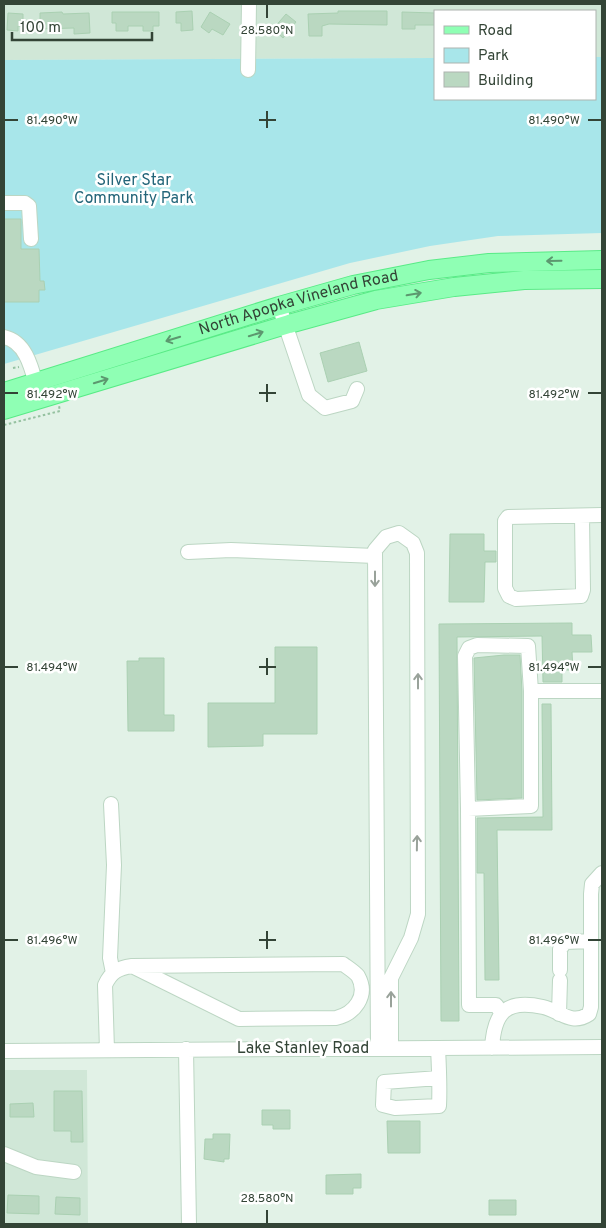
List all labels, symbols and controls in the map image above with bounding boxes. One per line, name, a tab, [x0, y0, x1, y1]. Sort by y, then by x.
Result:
scale bar	[12, 10, 152, 42]
legend	[434, 10, 596, 100]
text: 100 m	[20, 19, 61, 38]
text: Road	[478, 22, 513, 41]
text: 28.580°N	[240, 23, 294, 39]
text: Park	[478, 47, 509, 66]
text: Building	[478, 72, 533, 91]
text: 81.490°W	[26, 113, 78, 129]
text: 81.490°W	[528, 113, 580, 129]
park label: Silver Star Community Park	[74, 171, 194, 209]
one-way arrow	[546, 257, 562, 266]
street label: North Apopka Vineland Road	[196, 266, 400, 340]
one-way arrow	[405, 289, 421, 299]
one-way arrow	[248, 328, 264, 338]
one-way arrow	[166, 335, 182, 344]
one-way arrow	[92, 375, 108, 385]
text: 81.492°W	[26, 387, 78, 403]
text: 81.492°W	[528, 387, 580, 403]
one-way arrow	[370, 570, 380, 587]
text: 81.494°W	[26, 660, 78, 676]
text: 81.494°W	[528, 660, 580, 676]
one-way arrow	[413, 673, 423, 689]
one-way arrow	[413, 835, 422, 851]
text: 81.496°W	[26, 933, 78, 949]
text: 81.496°W	[528, 933, 580, 949]
one-way arrow	[386, 992, 396, 1008]
street label: Lake Stanley Road	[237, 1039, 369, 1059]
text: 28.580°N	[240, 1191, 294, 1207]

